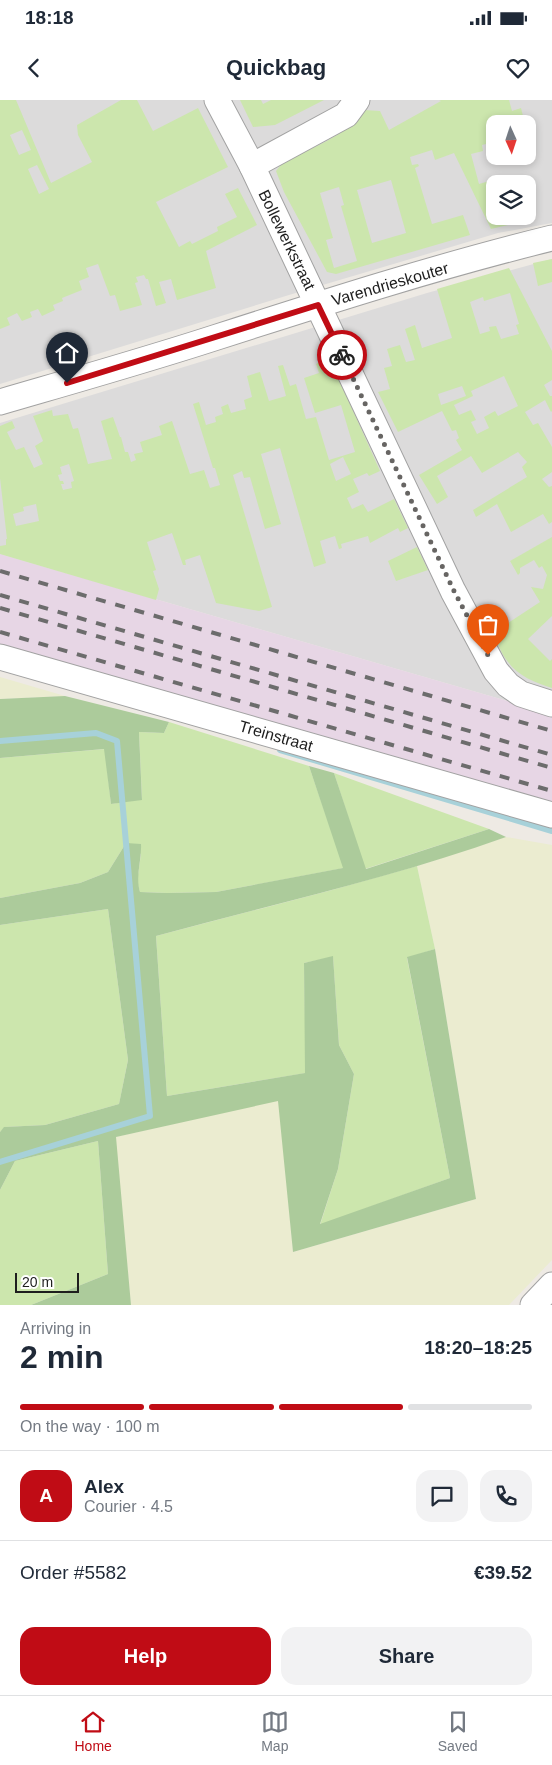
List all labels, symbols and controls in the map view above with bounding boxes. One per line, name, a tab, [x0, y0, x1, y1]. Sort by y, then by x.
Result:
text: 18:18	[25, 7, 74, 28]
icon: back	[20, 54, 48, 82]
icon: heart	[504, 54, 532, 82]
text: Quickbag	[226, 55, 326, 80]
north arrow	[486, 115, 536, 165]
map controls	[486, 115, 536, 225]
button: layers	[486, 175, 536, 225]
street label: Bollewerkstraat	[255, 187, 319, 293]
street label: Varendrieskouter	[330, 259, 451, 309]
courier	[317, 330, 367, 380]
pin	[46, 332, 88, 383]
icon: home	[53, 339, 81, 367]
icon: bike	[328, 341, 356, 369]
pin	[467, 604, 509, 655]
icon: bag	[474, 611, 502, 639]
street label: Treinstraat	[237, 717, 315, 755]
scale bar	[15, 1270, 79, 1293]
text: 20 m	[22, 1274, 53, 1290]
text: Arriving in	[20, 1320, 91, 1337]
text: 18:20–18:25	[424, 1337, 532, 1358]
text: 2 min	[20, 1339, 104, 1375]
text: On the way · 100 m	[20, 1418, 160, 1435]
button: chat	[416, 1470, 468, 1522]
button: phone	[480, 1470, 532, 1522]
text: Alex	[84, 1476, 124, 1497]
text: A	[39, 1485, 53, 1506]
text: Courier · 4.5	[84, 1498, 173, 1515]
text: Order #5582	[20, 1562, 127, 1583]
text: €39.52	[474, 1562, 532, 1583]
button: Help	[20, 1627, 271, 1685]
button: Share	[281, 1627, 532, 1685]
tab: Home	[74, 1708, 112, 1754]
tab: Map	[261, 1708, 289, 1754]
tab: Saved	[438, 1708, 477, 1754]

